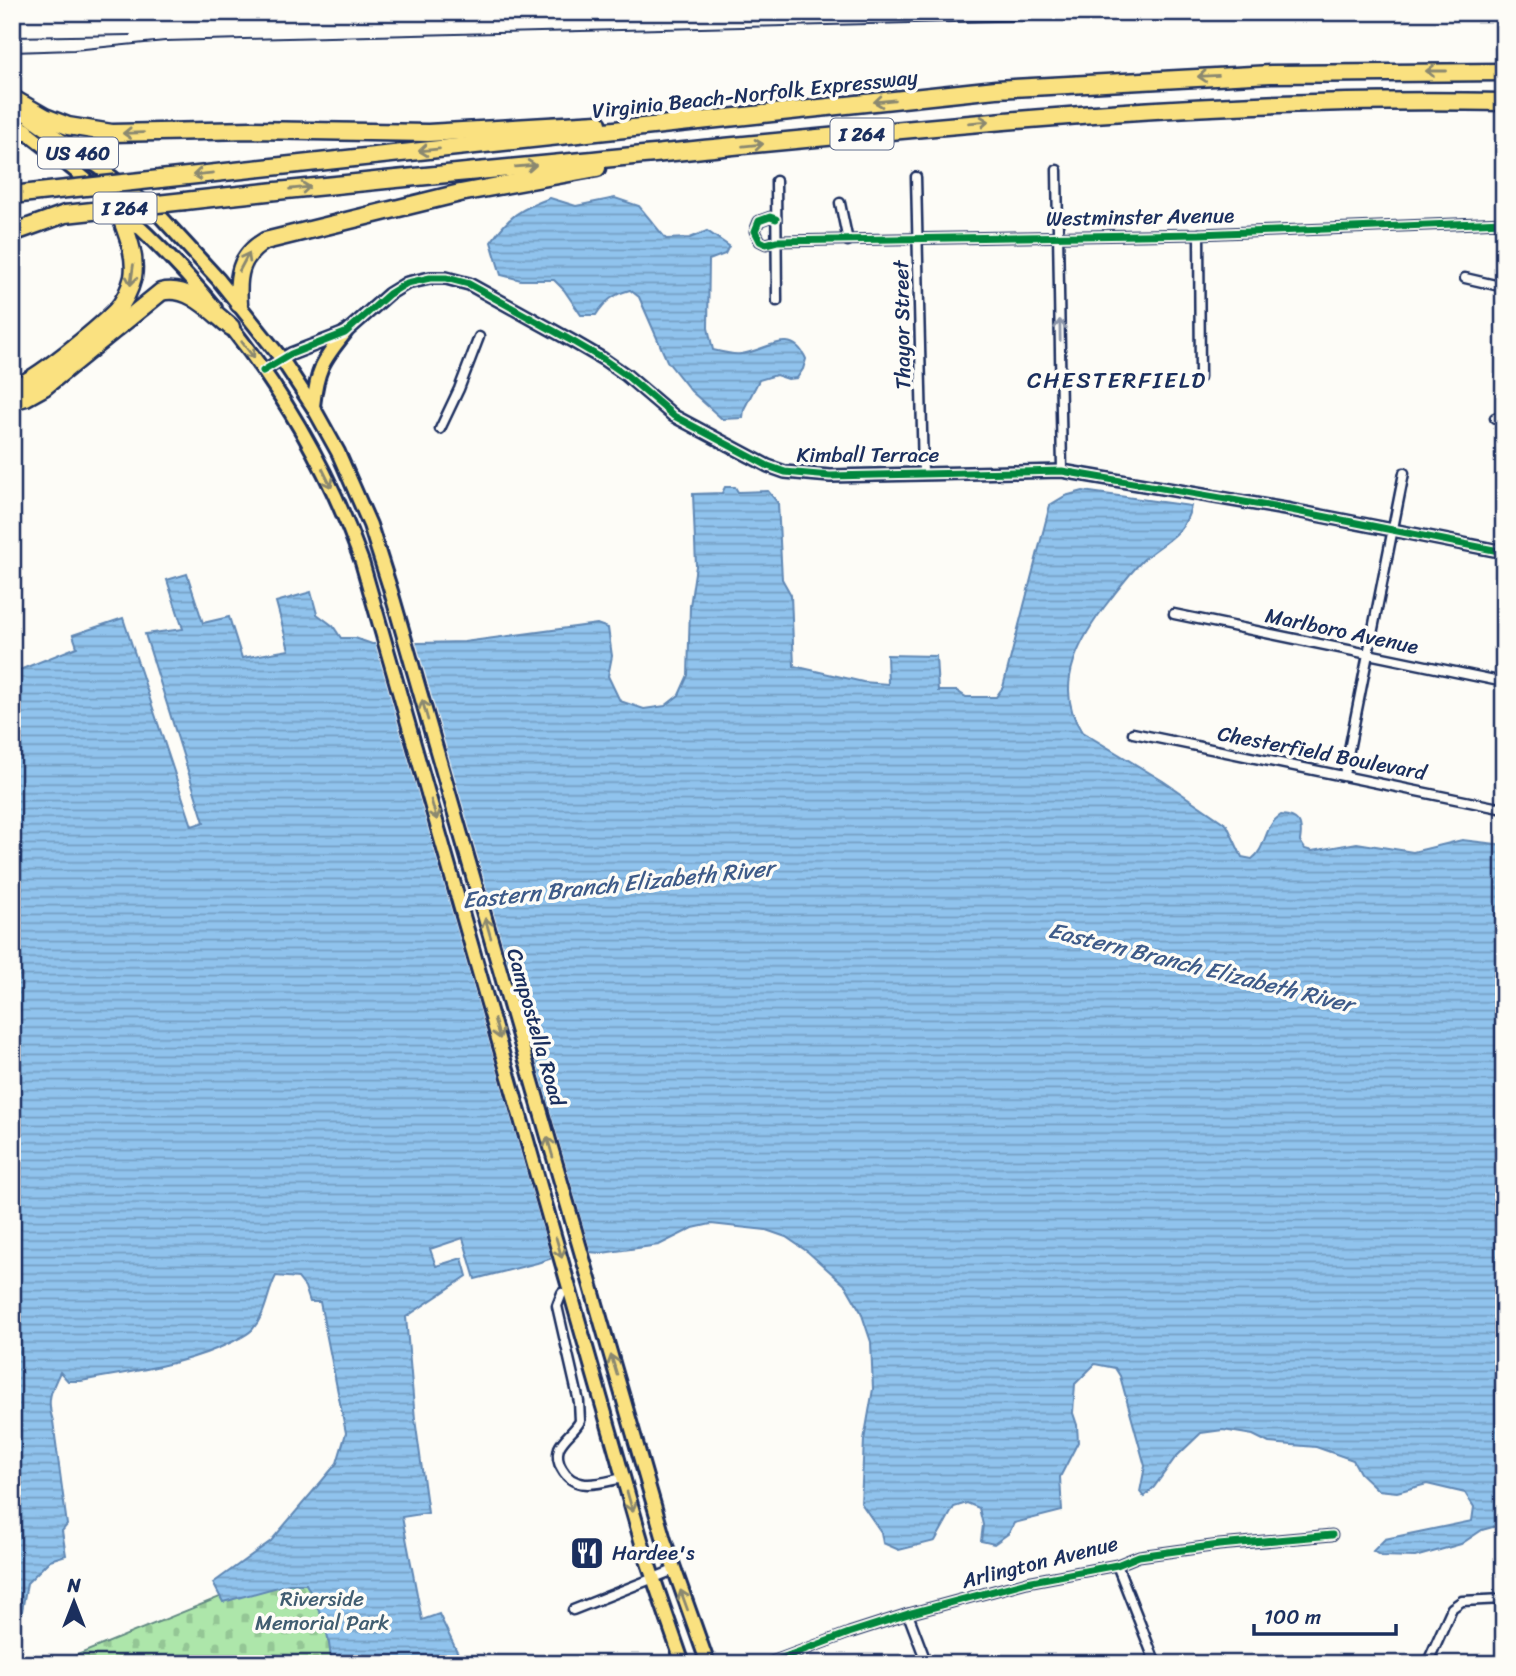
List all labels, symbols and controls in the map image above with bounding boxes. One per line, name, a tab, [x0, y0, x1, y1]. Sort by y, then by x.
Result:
street label: Virginia Beach-Norfolk Expressway	[590, 58, 920, 130]
one-way arrow	[1424, 64, 1447, 78]
one-way arrow	[1197, 70, 1220, 83]
one-way arrow	[873, 95, 895, 108]
one-way arrow	[967, 115, 990, 128]
road number: I 264	[830, 118, 894, 150]
one-way arrow	[122, 126, 145, 139]
road number: US 460	[38, 138, 118, 168]
one-way arrow	[741, 138, 763, 151]
one-way arrow	[418, 144, 441, 157]
one-way arrow	[514, 159, 537, 172]
one-way arrow	[192, 168, 215, 181]
one-way arrow	[288, 182, 310, 195]
road number: I 264	[94, 192, 156, 224]
street label: Westminster Avenue	[1045, 196, 1235, 238]
one-way arrow	[238, 252, 252, 273]
street label: Thayor Street	[882, 259, 922, 390]
one-way arrow	[125, 263, 138, 286]
one-way arrow	[1053, 318, 1067, 341]
one-way arrow	[241, 341, 256, 359]
district label: CHESTERFIELD	[1027, 360, 1207, 401]
street label: Kimball Terrace	[797, 436, 940, 474]
one-way arrow	[321, 467, 335, 488]
street label: Marlboro Avenue	[1262, 596, 1422, 666]
one-way arrow	[418, 699, 431, 721]
street label: Chesterfield Boulevard	[1214, 714, 1432, 792]
one-way arrow	[428, 799, 441, 821]
water label: Eastern Branch Elizabeth River	[460, 847, 779, 921]
water label: Eastern Branch Elizabeth River	[1044, 910, 1361, 1026]
one-way arrow	[480, 917, 493, 939]
street label: Campostella Road	[495, 944, 577, 1112]
one-way arrow	[491, 1018, 504, 1040]
one-way arrow	[543, 1136, 556, 1158]
one-way arrow	[554, 1237, 567, 1259]
one-way arrow	[606, 1355, 619, 1377]
one-way arrow	[625, 1491, 638, 1513]
street label: Arlington Avenue	[957, 1524, 1122, 1600]
restaurant icon: Hardee's	[568, 1534, 606, 1572]
place label: Hardee's	[612, 1534, 695, 1572]
north arrow	[38, 1568, 108, 1638]
text: N	[66, 1569, 81, 1602]
park label: Riverside Memorial Park	[255, 1580, 389, 1642]
one-way arrow	[677, 1589, 689, 1611]
scale bar	[1254, 1592, 1395, 1636]
text: 100 m	[1264, 1598, 1321, 1636]

